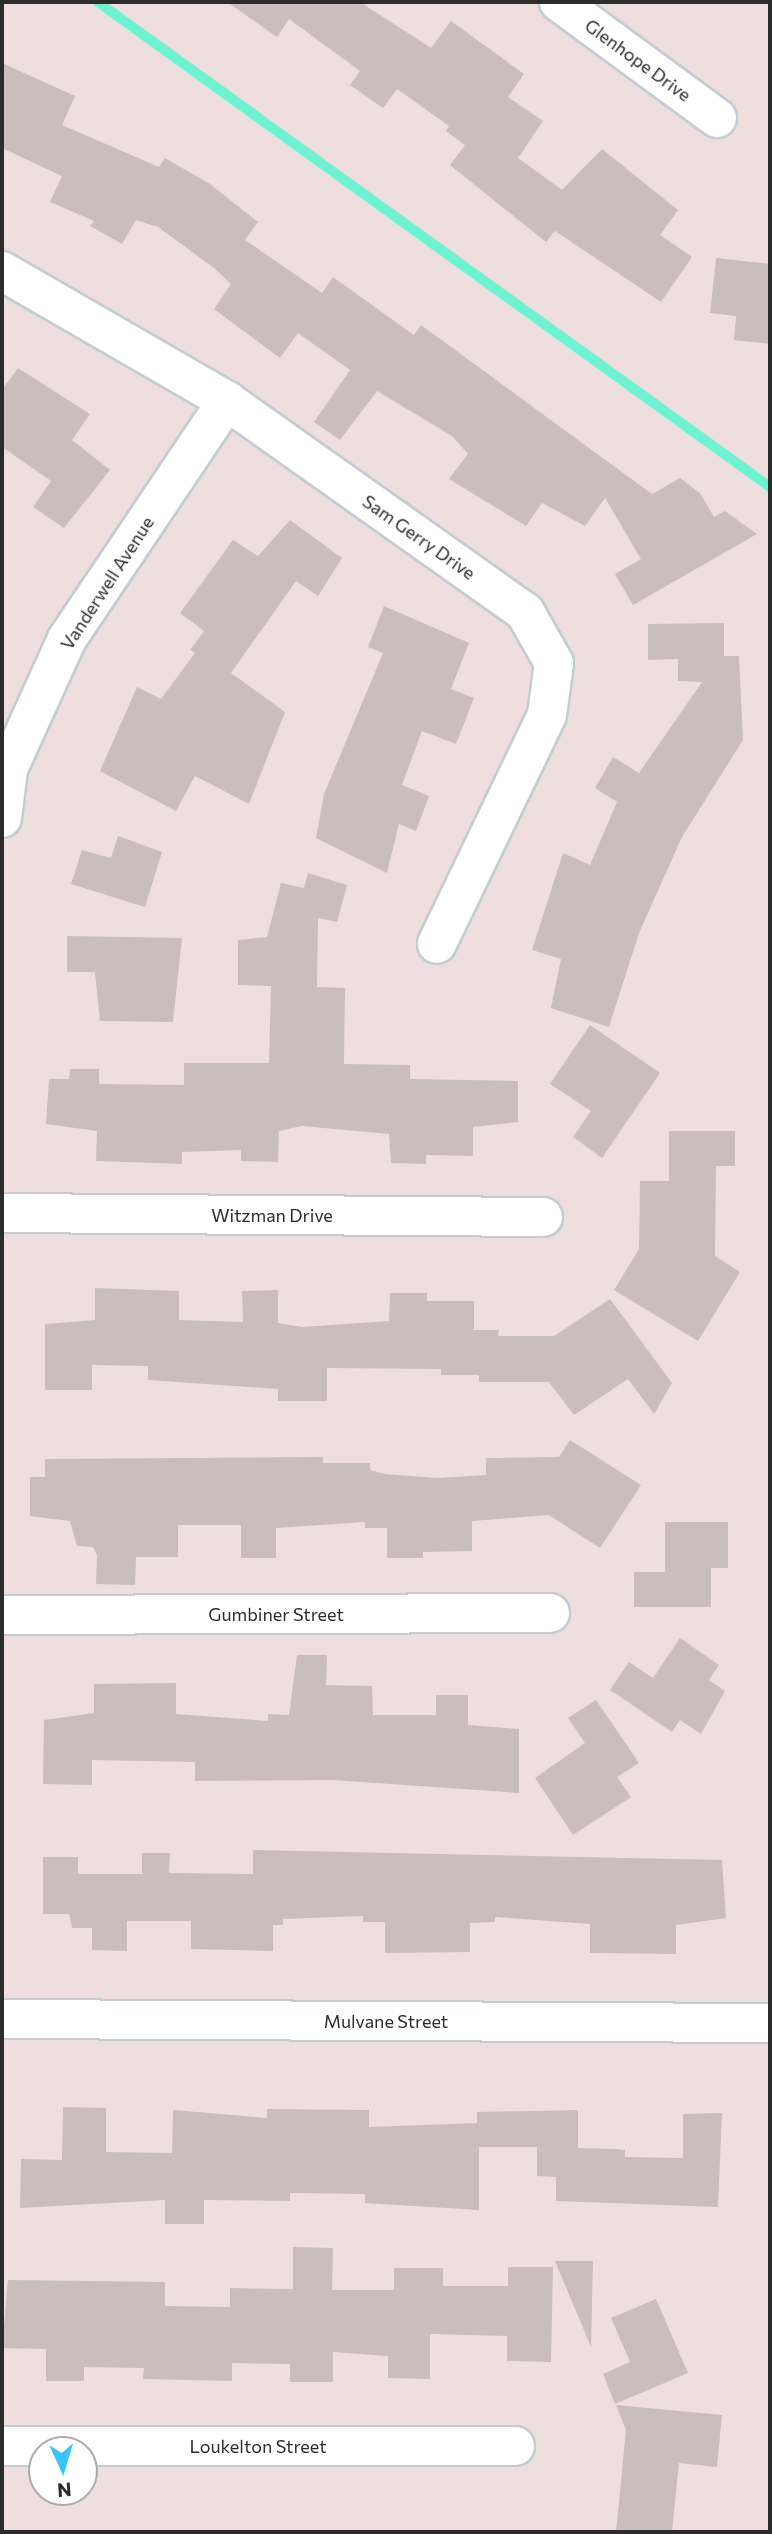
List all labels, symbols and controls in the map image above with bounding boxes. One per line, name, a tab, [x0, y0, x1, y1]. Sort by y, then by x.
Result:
street label: Glenhope Drive	[581, 14, 695, 106]
street label: Sam Gerry Drive	[359, 490, 479, 584]
street label: Vanderwell Avenue	[56, 512, 158, 654]
street label: Witzman Drive	[211, 1204, 333, 1226]
street label: Gumbiner Street	[208, 1603, 344, 1625]
street label: Mulvane Street	[324, 2010, 448, 2032]
street label: Loukelton Street	[189, 2435, 327, 2457]
north arrow	[28, 2436, 98, 2506]
text: N	[56, 2478, 72, 2502]

